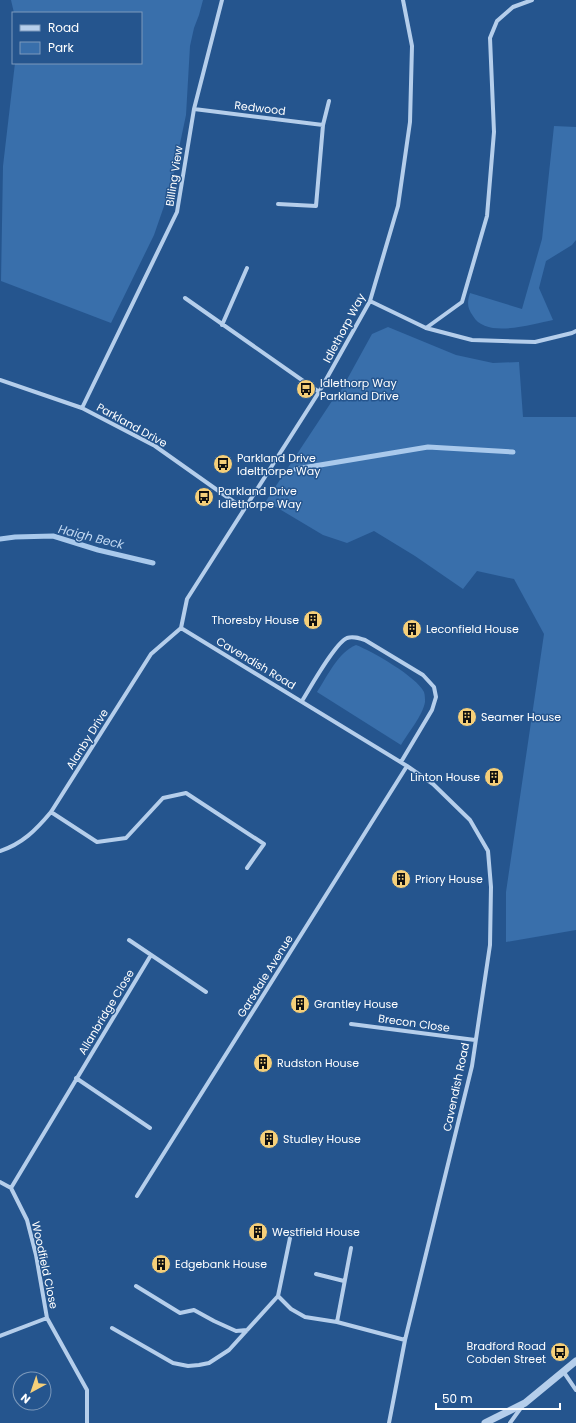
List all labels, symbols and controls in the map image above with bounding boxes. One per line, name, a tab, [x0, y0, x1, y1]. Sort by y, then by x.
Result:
legend	[12, 12, 142, 64]
text: Road	[48, 19, 79, 36]
text: Park	[48, 39, 75, 56]
street label: Redwood	[233, 97, 287, 119]
street label: Billing View	[161, 145, 187, 207]
street label: Idlethorp Way	[319, 290, 369, 366]
place label: Idlethorp Way Parkland Drive	[320, 375, 399, 404]
bus stop icon: Idlethorp Way Parkland Drive	[295, 378, 317, 400]
street label: Parkland Drive	[94, 399, 170, 451]
place label: Parkland Drive Idelthorpe Way	[237, 450, 321, 479]
bus stop icon: Parkland Drive Idelthorpe Way	[212, 453, 234, 475]
place label: Parkland Drive Idlethorpe Way	[218, 483, 302, 512]
bus stop icon: Parkland Drive Idlethorpe Way	[193, 486, 215, 508]
water label: Haigh Beck	[57, 520, 126, 553]
building icon: Thoresby House	[302, 609, 324, 631]
place label: Thoresby House	[211, 612, 299, 628]
building icon: Leconfield House	[401, 618, 423, 640]
place label: Leconfield House	[426, 621, 519, 637]
street label: Cavendish Road	[213, 633, 299, 693]
street label: Alanby Drive	[62, 705, 112, 772]
building icon: Seamer House	[456, 706, 478, 728]
place label: Seamer House	[481, 709, 561, 725]
building icon: Linton House	[483, 766, 505, 788]
place label: Linton House	[410, 769, 480, 785]
building icon: Priory House	[390, 868, 412, 890]
place label: Priory House	[415, 871, 483, 887]
street label: Garsdale Avenue	[233, 932, 297, 1020]
street label: Allanbridge Close	[74, 966, 138, 1058]
building icon: Grantley House	[289, 993, 311, 1015]
place label: Grantley House	[314, 996, 398, 1012]
street label: Brecon Close	[377, 1010, 451, 1036]
street label: Cavendish Road	[439, 1041, 473, 1133]
building icon: Rudston House	[252, 1052, 274, 1074]
place label: Rudston House	[277, 1055, 359, 1071]
building icon: Studley House	[258, 1128, 280, 1150]
place label: Studley House	[283, 1131, 361, 1147]
street label: Woodfield Close	[28, 1220, 62, 1310]
building icon: Westfield House	[247, 1221, 269, 1243]
place label: Westfield House	[272, 1224, 360, 1240]
building icon: Edgebank House	[150, 1253, 172, 1275]
place label: Edgebank House	[175, 1256, 267, 1272]
place label: Bradford Road Cobden Street	[467, 1338, 546, 1367]
bus stop icon: Bradford Road Cobden Street	[549, 1341, 571, 1363]
north arrow	[12, 1371, 52, 1411]
scale bar	[436, 1385, 560, 1411]
text: N	[17, 1390, 34, 1407]
text: 50 m	[442, 1390, 473, 1407]

